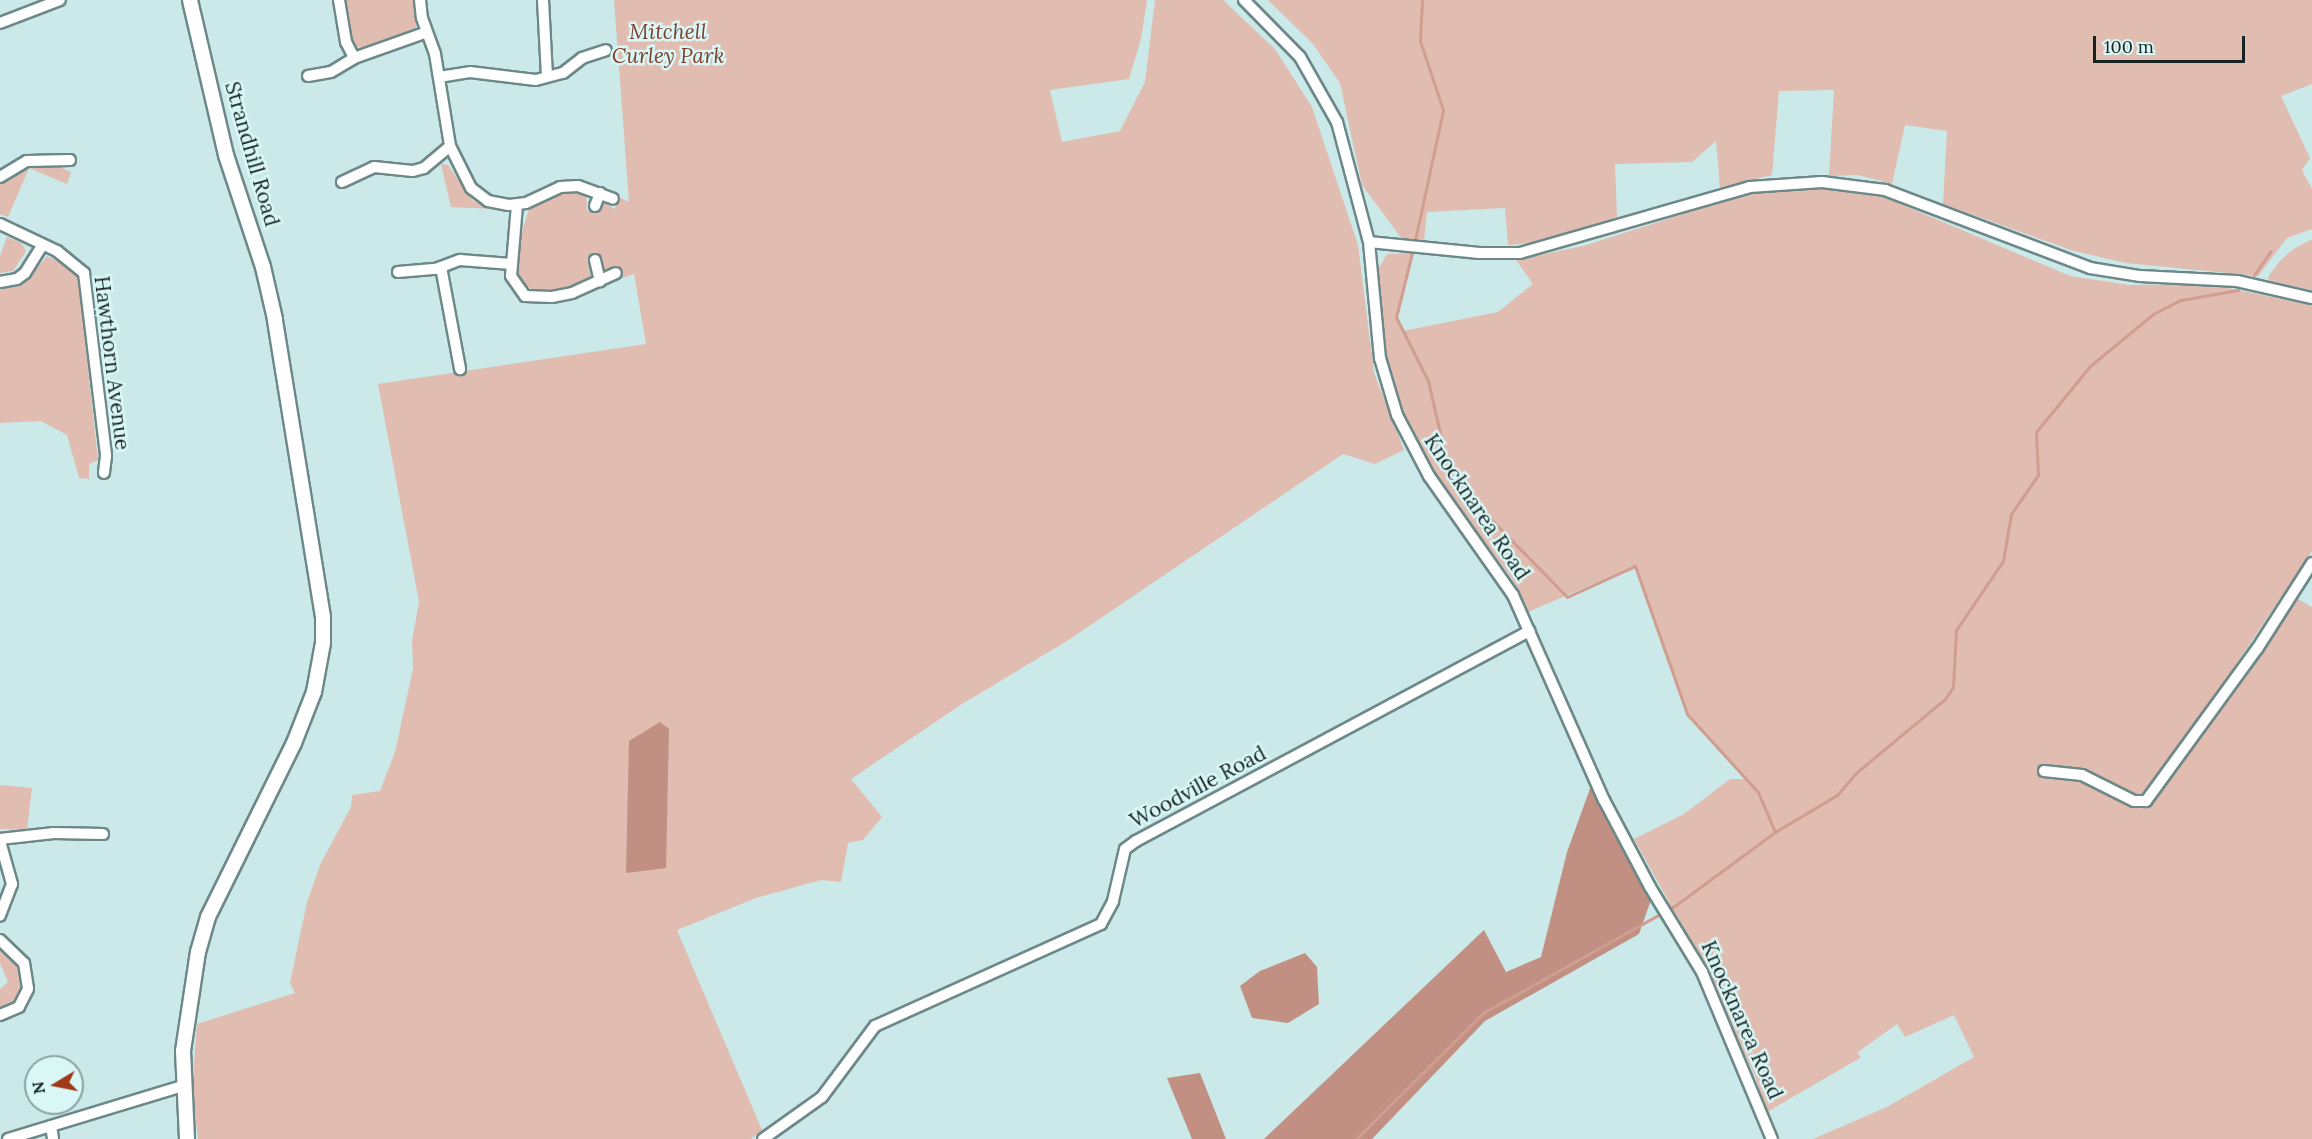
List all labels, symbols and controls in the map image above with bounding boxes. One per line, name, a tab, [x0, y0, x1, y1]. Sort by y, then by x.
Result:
park label: Mitchell Curley Park	[612, 19, 724, 69]
scale bar	[2096, 24, 2248, 62]
text: 100 m	[2104, 35, 2154, 58]
street label: Strandhill Road	[219, 79, 285, 229]
street label: Hawthorn Avenue	[89, 275, 135, 451]
street label: Knocknarea Road	[1419, 429, 1535, 585]
street label: Woodville Road	[1126, 741, 1270, 833]
street label: Knocknarea Road	[1696, 937, 1788, 1103]
north arrow	[24, 1055, 84, 1115]
text: N	[27, 1080, 49, 1096]

